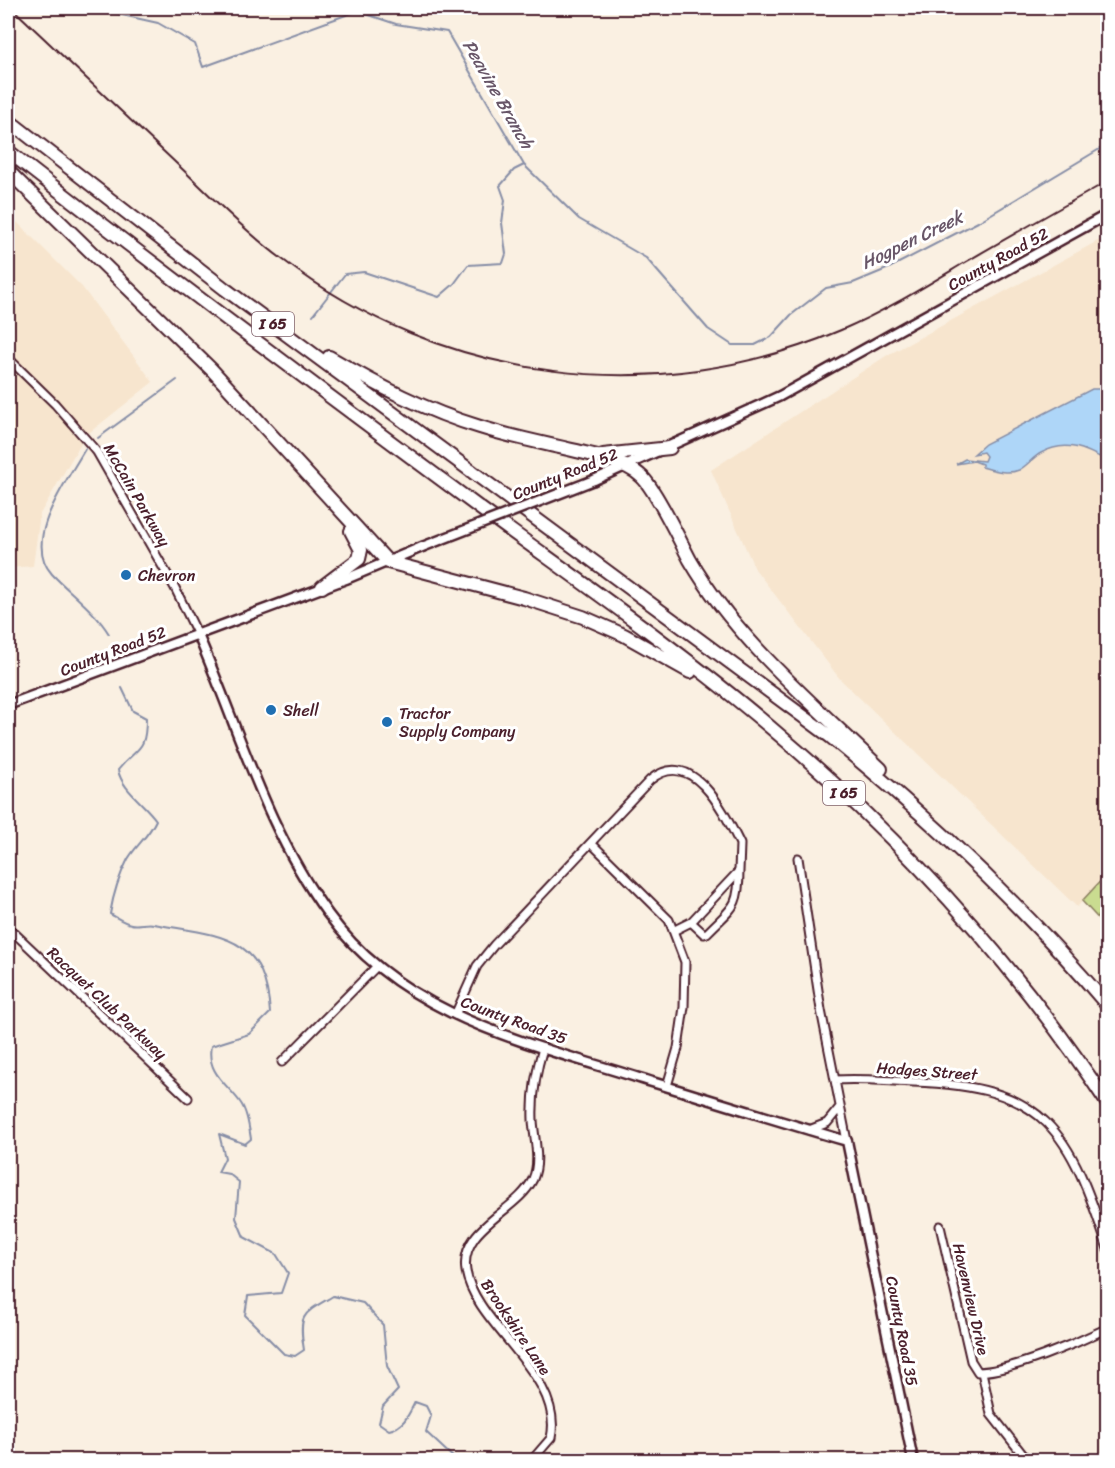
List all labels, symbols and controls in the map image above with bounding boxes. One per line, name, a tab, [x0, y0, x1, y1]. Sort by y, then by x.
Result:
water label: Peavine Branch	[454, 33, 543, 156]
water label: Hogpen Creek	[855, 200, 971, 279]
street label: County Road 52	[942, 219, 1054, 299]
road number: I 65	[252, 312, 294, 336]
street label: McCain Parkway	[95, 438, 179, 553]
street label: County Road 52	[508, 440, 622, 508]
place label: Chevron	[138, 561, 196, 590]
marker: Chevron	[119, 568, 133, 582]
street label: County Road 52	[56, 617, 170, 685]
place label: Shell	[283, 696, 319, 725]
place label: Tractor Supply Company	[399, 699, 516, 746]
marker: Shell	[264, 703, 278, 717]
marker: Tractor Supply Company	[380, 715, 394, 729]
road number: I 65	[823, 781, 865, 805]
street label: Racquet Club Parkway	[40, 939, 175, 1067]
street label: County Road 35	[457, 987, 572, 1053]
street label: Hodges Street	[876, 1053, 979, 1089]
street label: Havenview Drive	[944, 1240, 998, 1358]
street label: Brookshire Lane	[473, 1273, 559, 1382]
street label: County Road 35	[877, 1274, 927, 1389]

